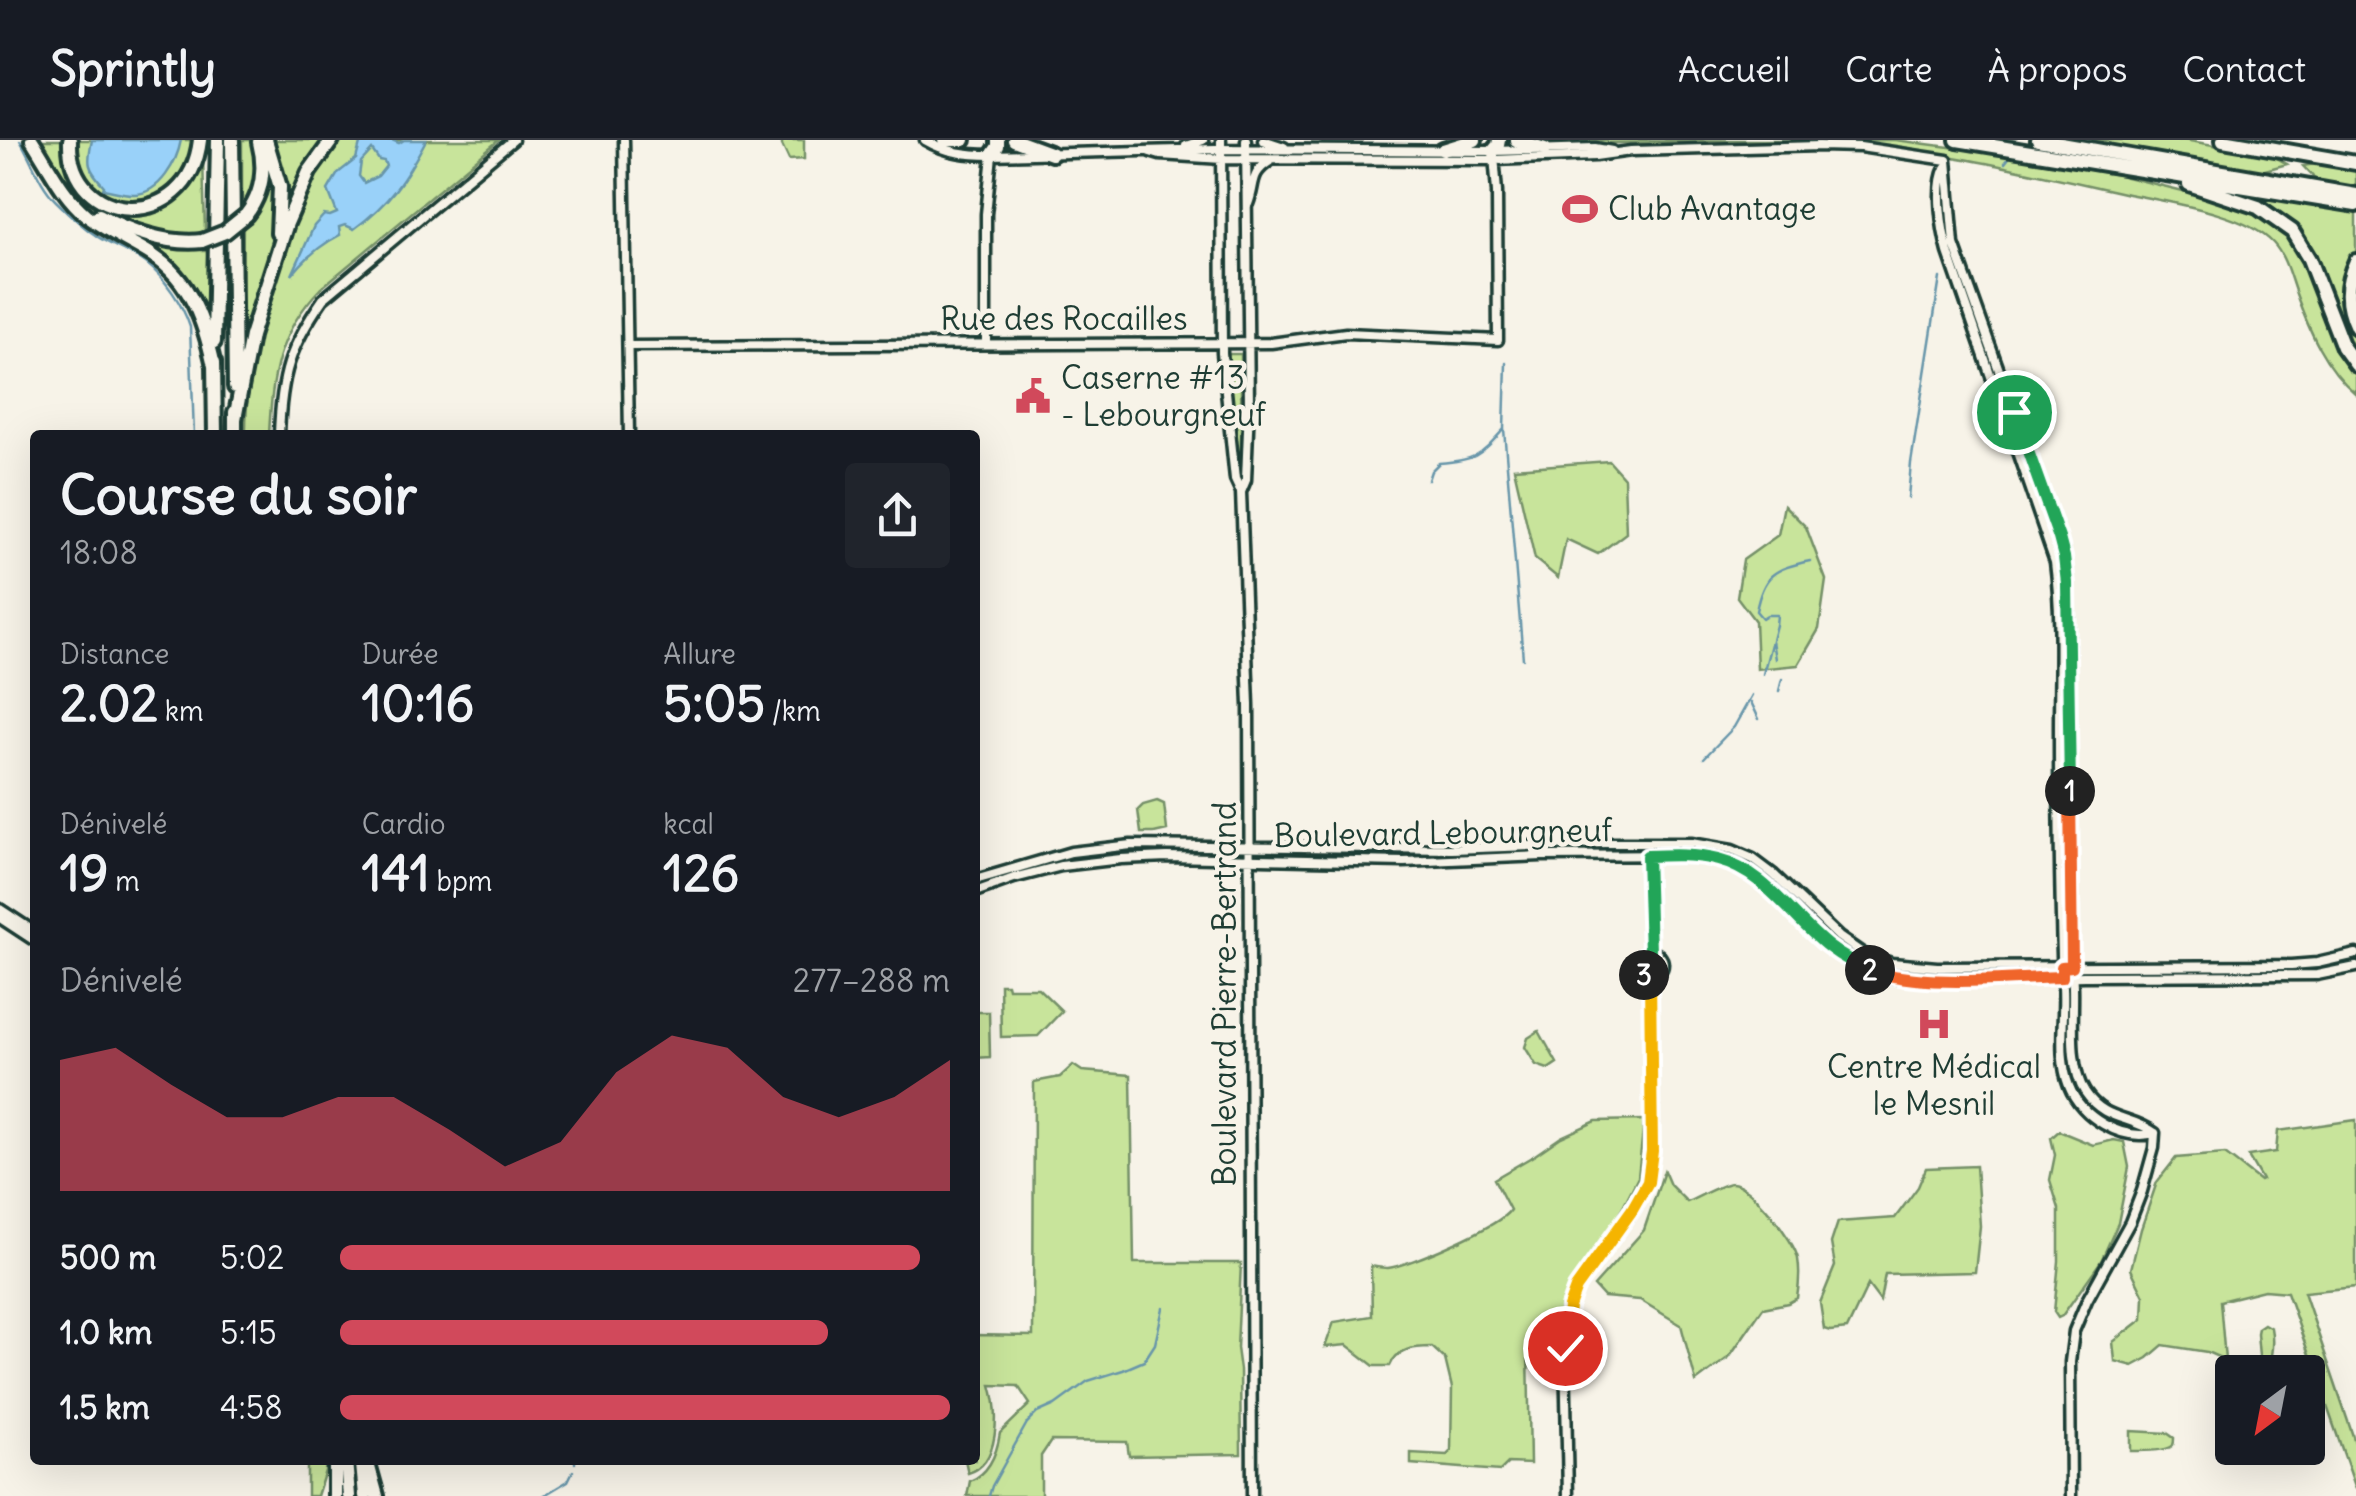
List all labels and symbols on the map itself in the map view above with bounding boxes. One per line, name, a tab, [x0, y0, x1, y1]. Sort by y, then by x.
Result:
place label: Club Avantage	[1608, 188, 1816, 229]
sports icon: Club Avantage	[1561, 190, 1599, 228]
street label: Rue des Rocailles	[940, 298, 1188, 339]
place label: Caserne #13 - Lebourgneuf	[1061, 357, 1266, 435]
pin	[1972, 370, 2057, 455]
public building icon: Caserne #13 - Lebourgneuf	[1014, 377, 1052, 415]
pin: 1	[2045, 766, 2095, 816]
street label: Boulevard Pierre-Bertrand	[1204, 802, 1245, 1186]
street label: Boulevard Lebourgneuf	[1274, 809, 1613, 856]
pin: 2	[1845, 945, 1895, 995]
pin: 3	[1619, 950, 1669, 1000]
hospital icon: Centre Médical le Mesnil	[1915, 1005, 1953, 1043]
place label: Centre Médical le Mesnil	[1827, 1046, 2041, 1124]
pin	[1523, 1306, 1608, 1391]
north arrow	[2215, 1355, 2325, 1465]

